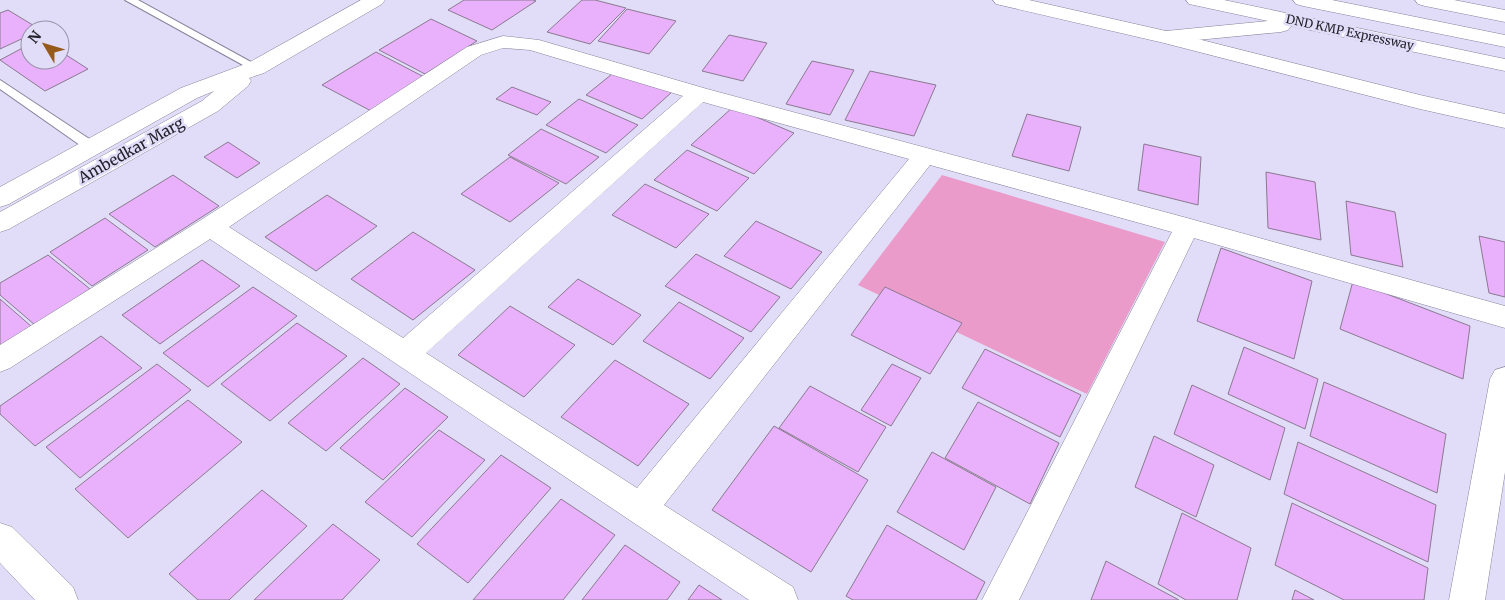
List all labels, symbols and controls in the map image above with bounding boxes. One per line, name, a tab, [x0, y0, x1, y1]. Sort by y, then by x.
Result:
street label: DND KMP Expressway	[1285, 11, 1415, 53]
north arrow	[20, 20, 70, 70]
text: N	[24, 27, 45, 47]
street label: Ambedkar Marg	[74, 113, 187, 187]

